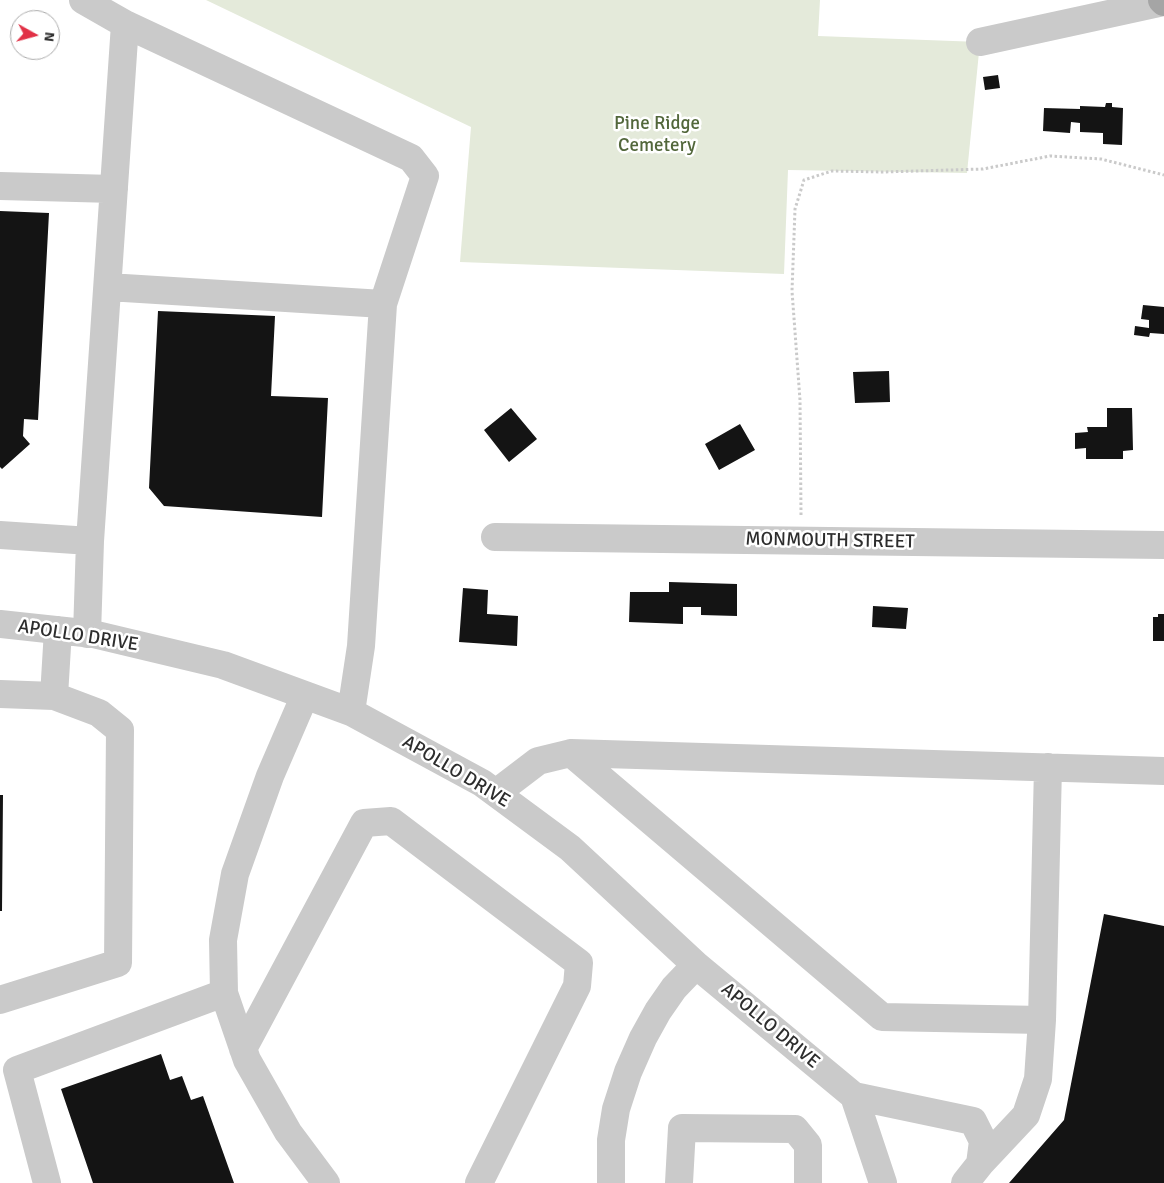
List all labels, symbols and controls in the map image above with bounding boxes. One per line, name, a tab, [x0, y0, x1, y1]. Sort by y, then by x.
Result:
north arrow	[10, 10, 60, 60]
text: N	[40, 31, 58, 43]
park label: Pine Ridge Cemetery	[614, 113, 700, 157]
street label: MONMOUTH STREET	[745, 528, 915, 554]
street label: APOLLO DRIVE	[16, 615, 140, 657]
street label: APOLLO DRIVE	[398, 731, 514, 813]
street label: APOLLO DRIVE	[716, 978, 824, 1074]

